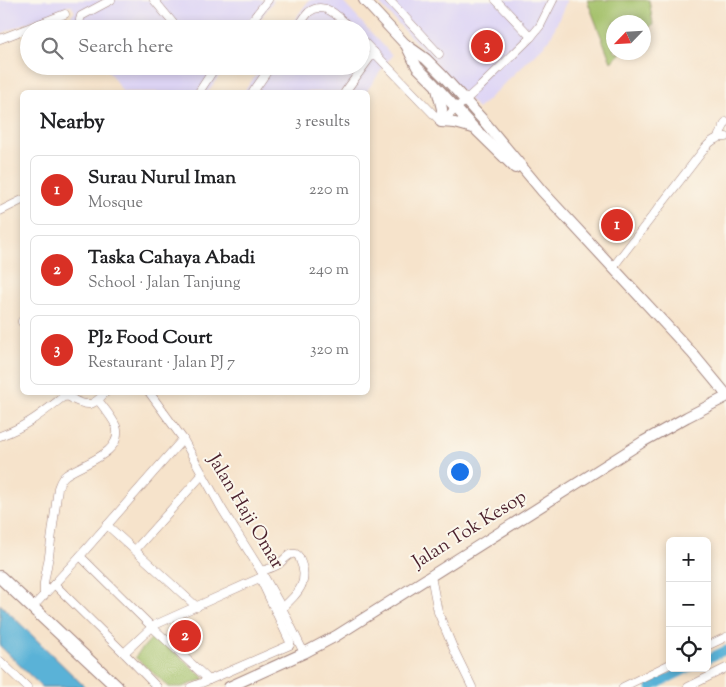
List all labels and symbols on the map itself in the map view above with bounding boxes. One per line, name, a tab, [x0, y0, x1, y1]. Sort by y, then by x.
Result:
north arrow	[606, 15, 651, 60]
pin: 3	[471, 27, 503, 65]
pin: 1	[601, 206, 633, 244]
street label: Jalan Haji Omar	[200, 449, 290, 574]
your location	[447, 459, 473, 485]
street label: Jalan Tok Kesop	[407, 484, 532, 576]
pin: 2	[169, 617, 201, 655]

